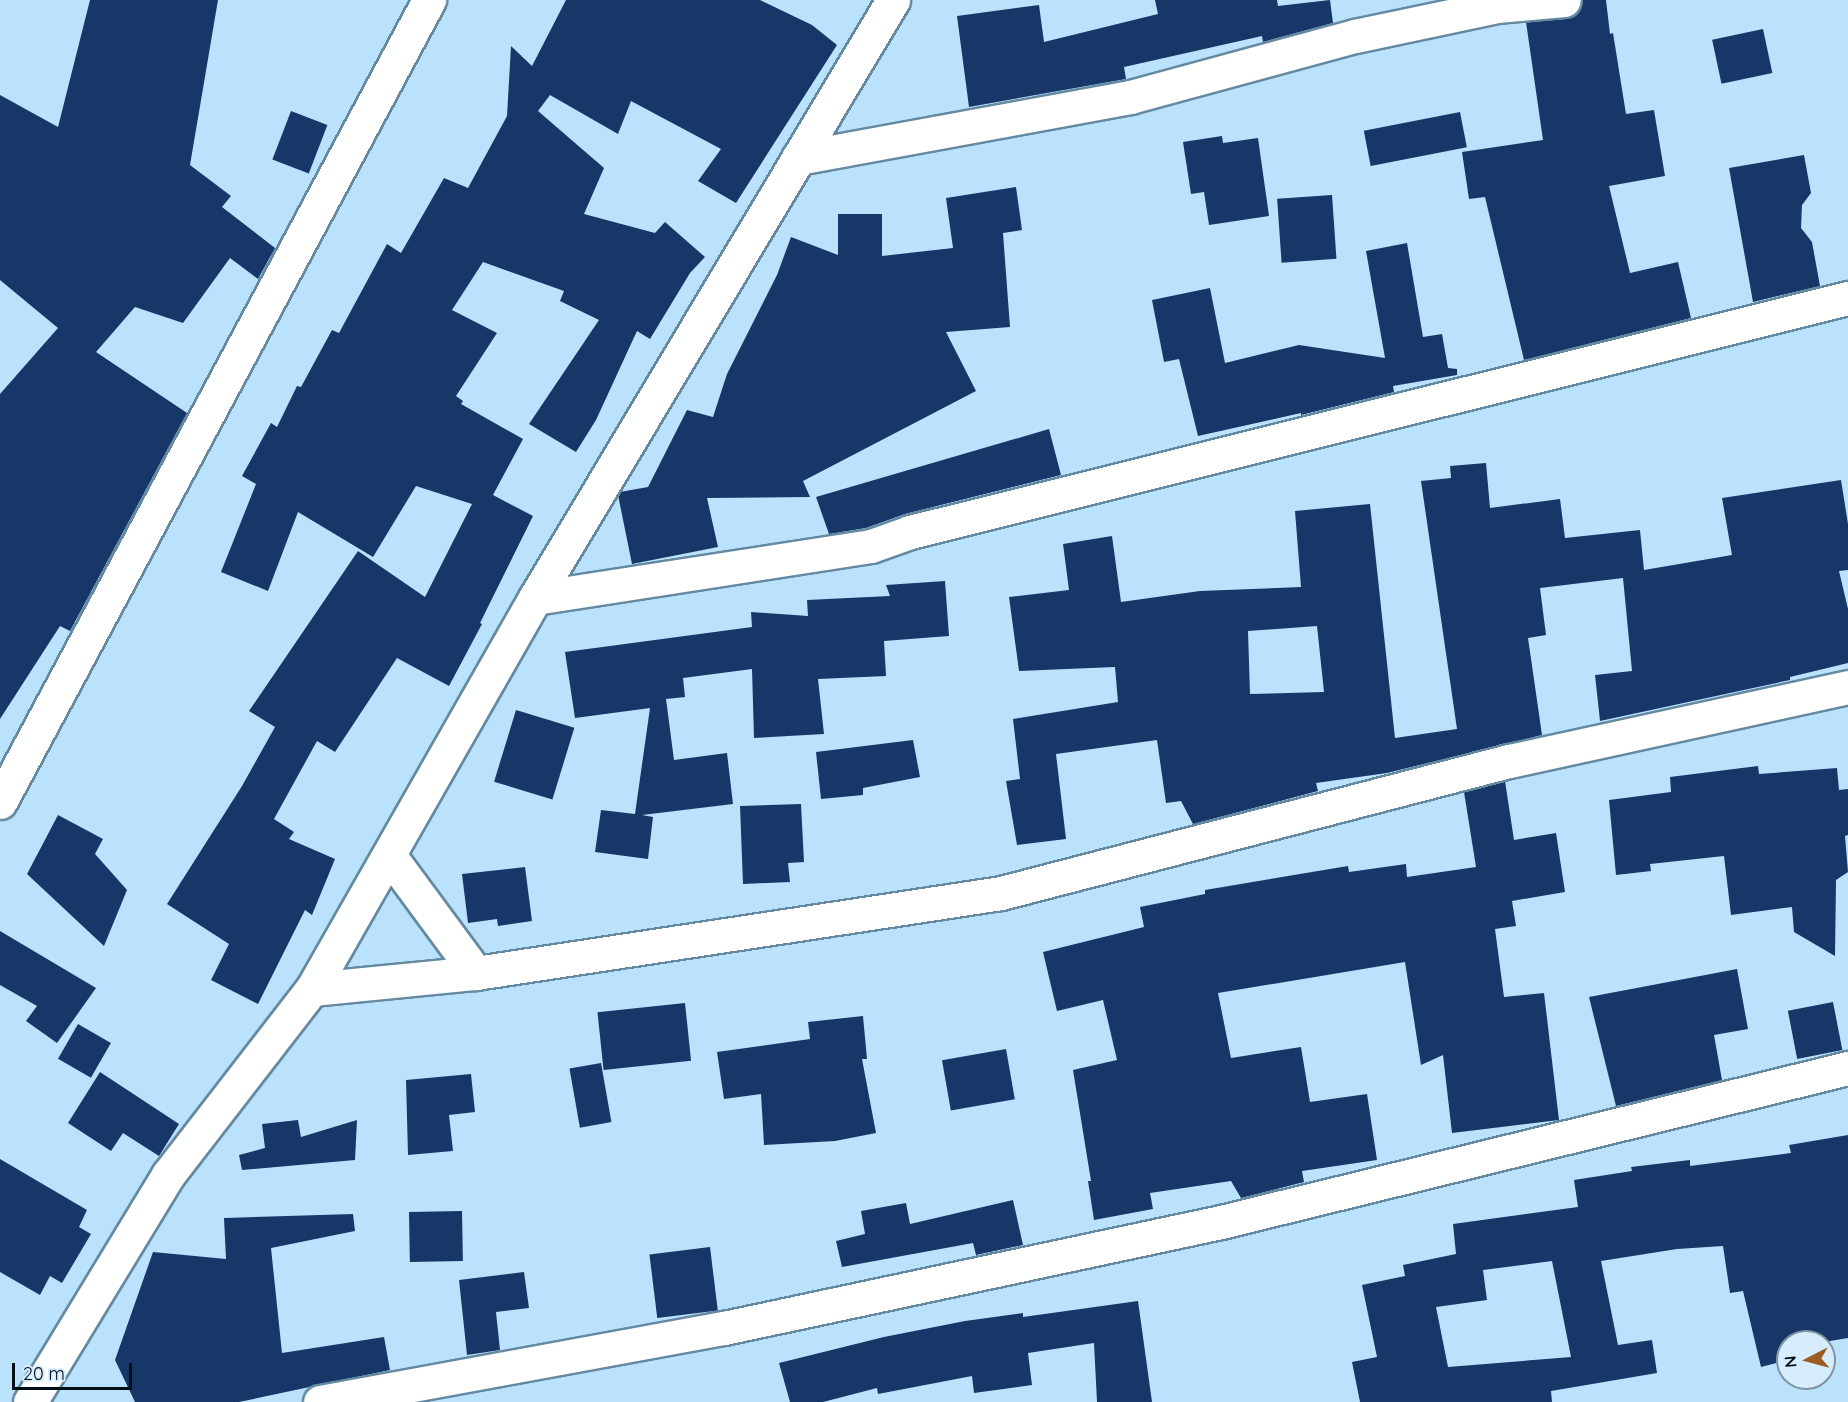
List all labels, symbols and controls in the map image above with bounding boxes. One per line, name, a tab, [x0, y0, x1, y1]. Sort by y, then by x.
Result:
north arrow	[1776, 1330, 1836, 1390]
scale bar	[15, 1351, 135, 1389]
text: N	[1780, 1355, 1801, 1369]
text: 20 m	[23, 1362, 65, 1385]

